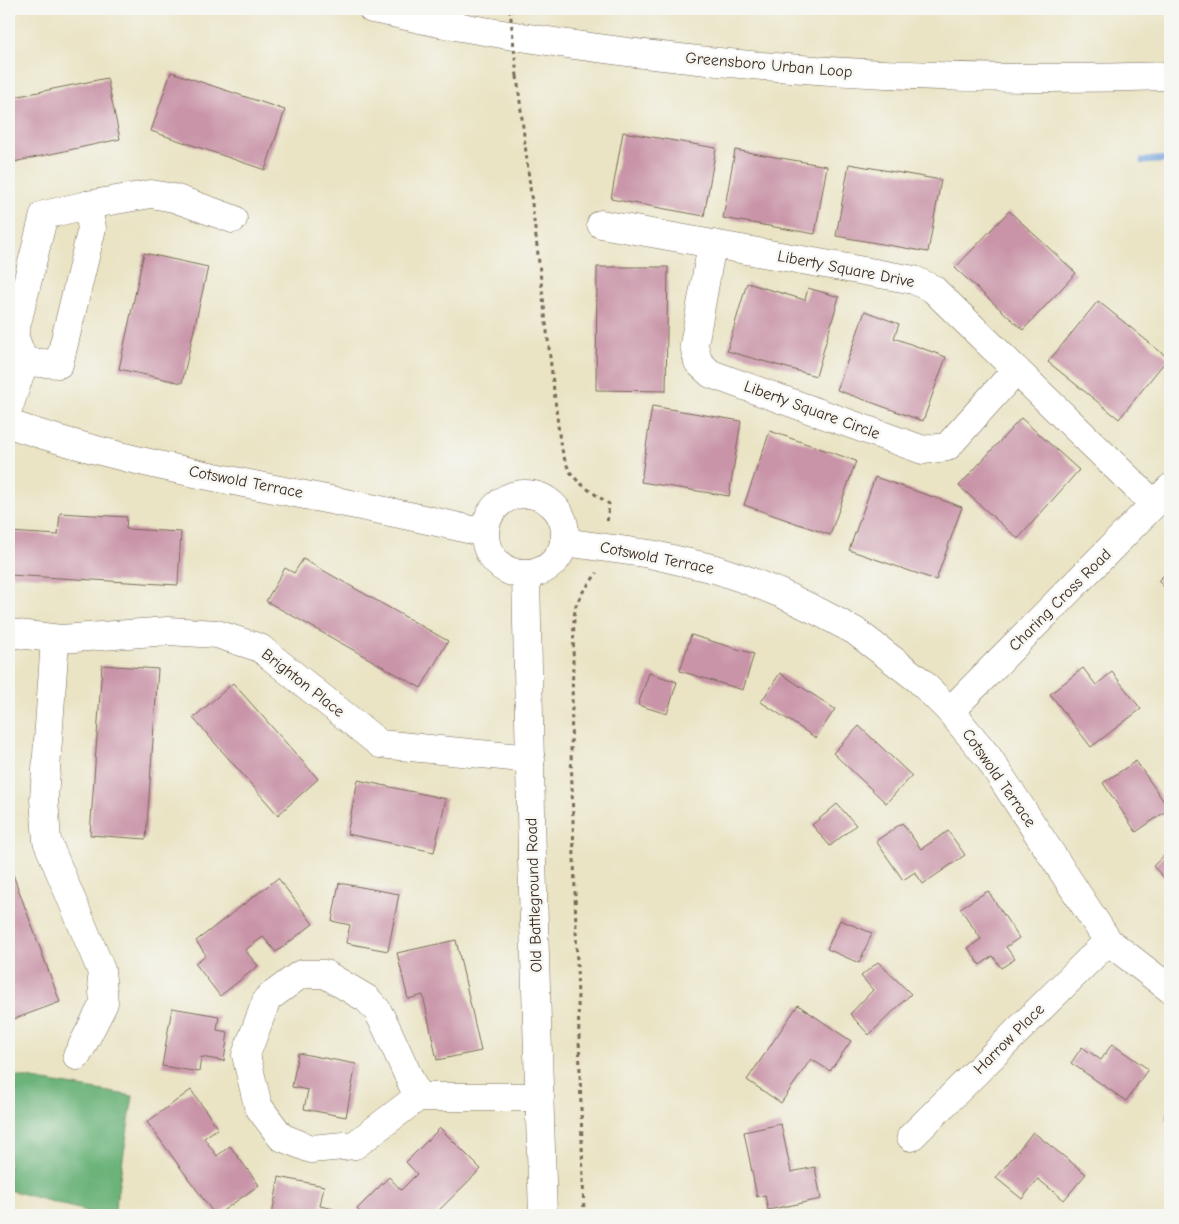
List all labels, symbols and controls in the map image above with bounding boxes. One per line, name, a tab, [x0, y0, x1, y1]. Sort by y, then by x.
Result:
street label: Greensboro Urban Loop	[685, 49, 853, 81]
street label: Liberty Square Drive	[776, 247, 916, 291]
street label: Liberty Square Circle	[742, 377, 882, 443]
street label: Cotswold Terrace	[187, 462, 305, 502]
street label: Cotswold Terrace	[598, 538, 716, 578]
street label: Charing Cross Road	[1005, 545, 1115, 655]
street label: Brighton Place	[258, 645, 348, 721]
street label: Cotswold Terrace	[958, 725, 1040, 831]
street label: Old Battleground Road	[522, 817, 546, 973]
street label: Harrow Place	[970, 1000, 1048, 1078]

